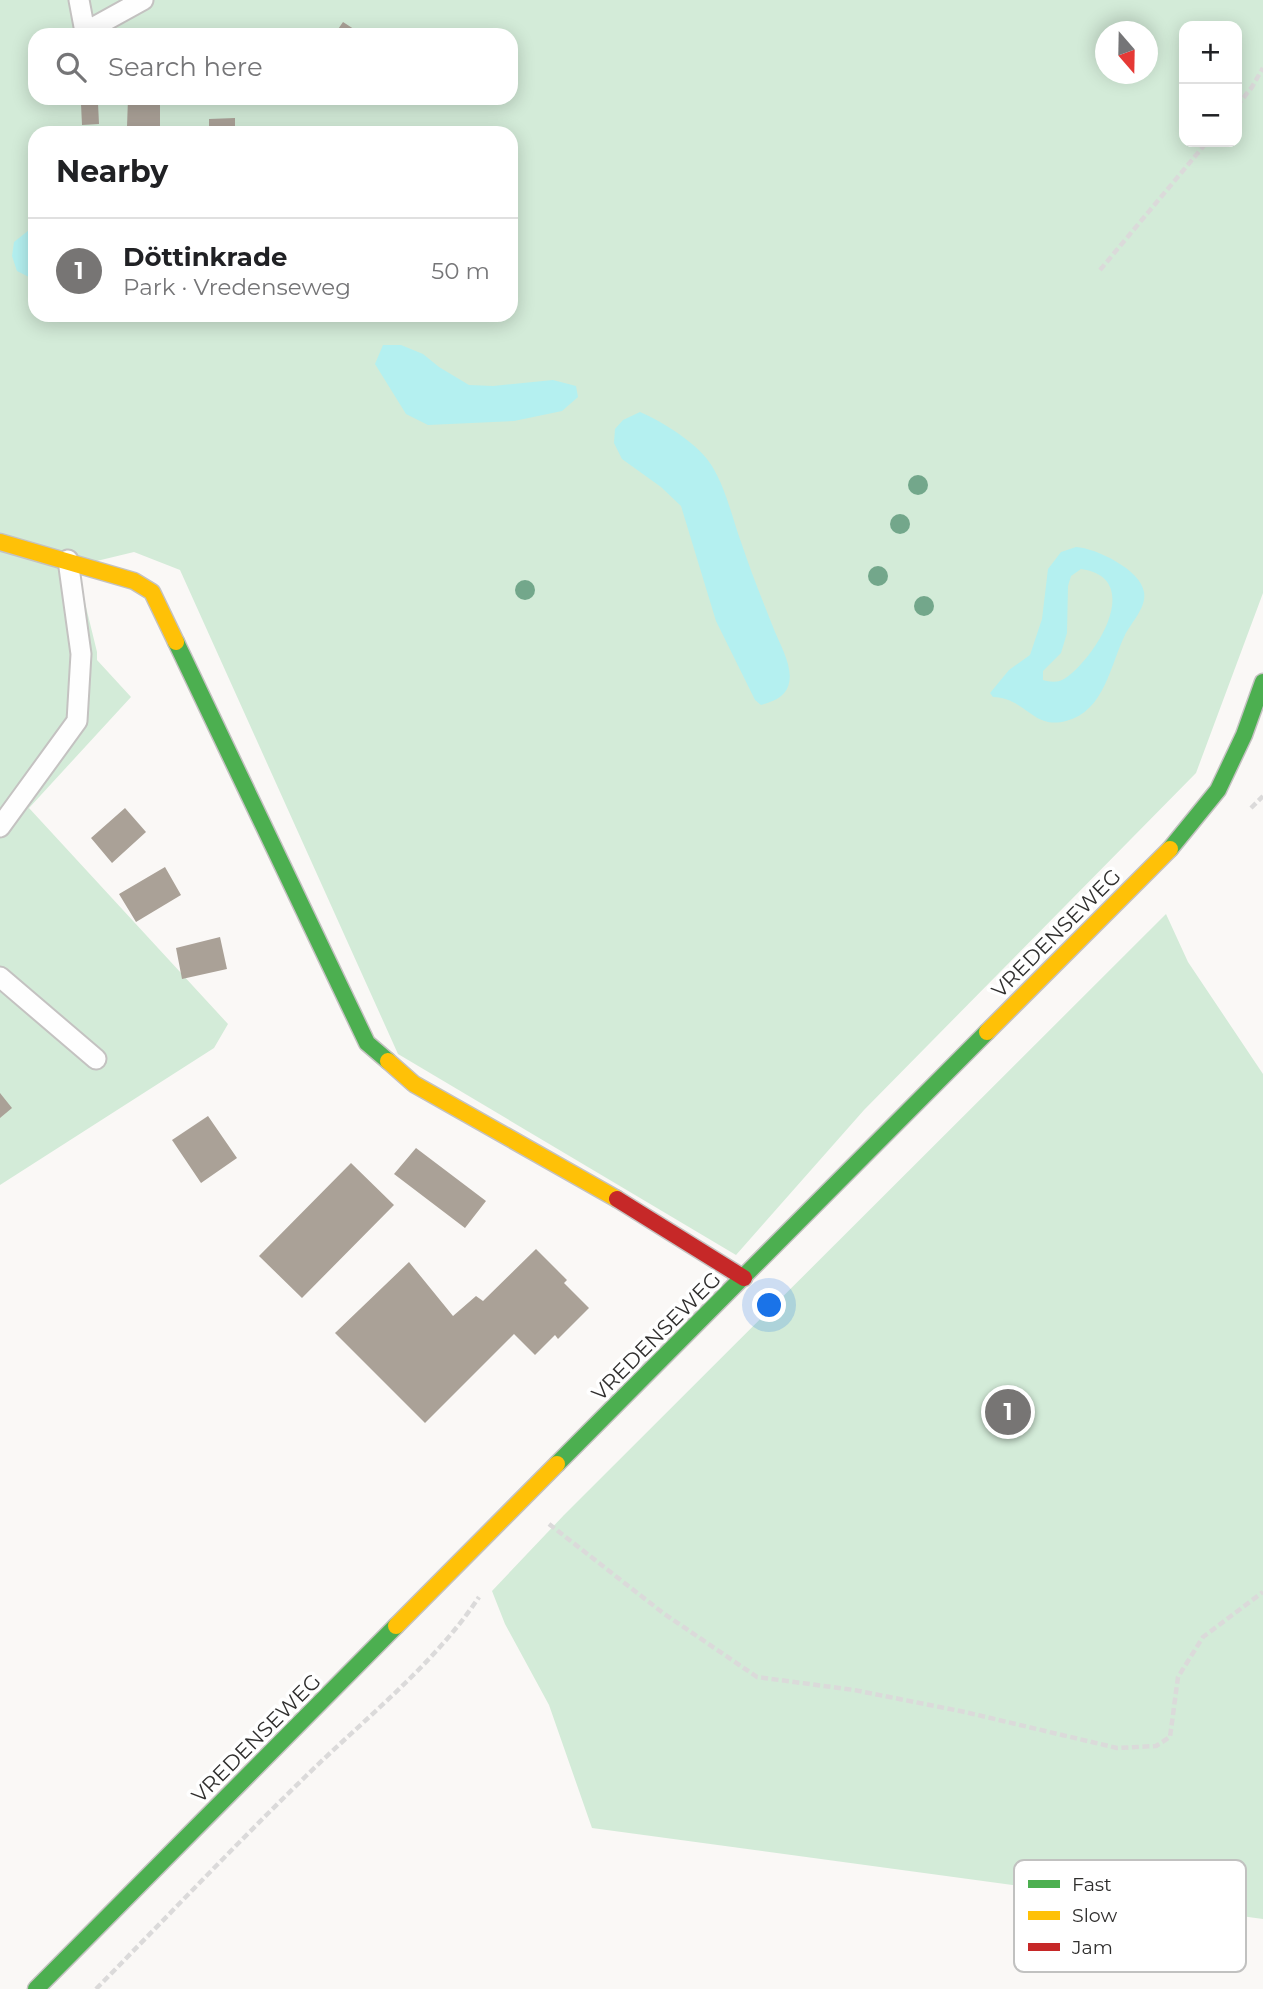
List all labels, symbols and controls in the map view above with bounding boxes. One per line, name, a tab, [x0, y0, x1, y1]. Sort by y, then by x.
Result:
north arrow	[1095, 21, 1158, 84]
map controls	[1179, 21, 1242, 147]
button: +	[1179, 21, 1242, 84]
search box	[28, 28, 518, 105]
icon: search	[52, 48, 90, 86]
text: Search here	[108, 51, 263, 83]
button: −	[1179, 84, 1242, 147]
text: Nearby	[56, 153, 168, 190]
text: Döttinkrade	[123, 241, 287, 273]
text: 1	[74, 257, 84, 285]
text: 50 m	[431, 257, 490, 285]
text: Park · Vredenseweg	[123, 273, 351, 301]
street label: VREDENSEWEG	[986, 863, 1126, 1003]
street label: VREDENSEWEG	[586, 1266, 726, 1406]
your location	[752, 1288, 786, 1322]
pin: 1	[985, 1386, 1031, 1438]
street label: VREDENSEWEG	[186, 1668, 326, 1808]
legend	[1014, 1860, 1246, 1972]
text: Fast	[1072, 1873, 1112, 1896]
text: Slow	[1072, 1904, 1117, 1927]
text: Jam	[1071, 1936, 1113, 1959]

